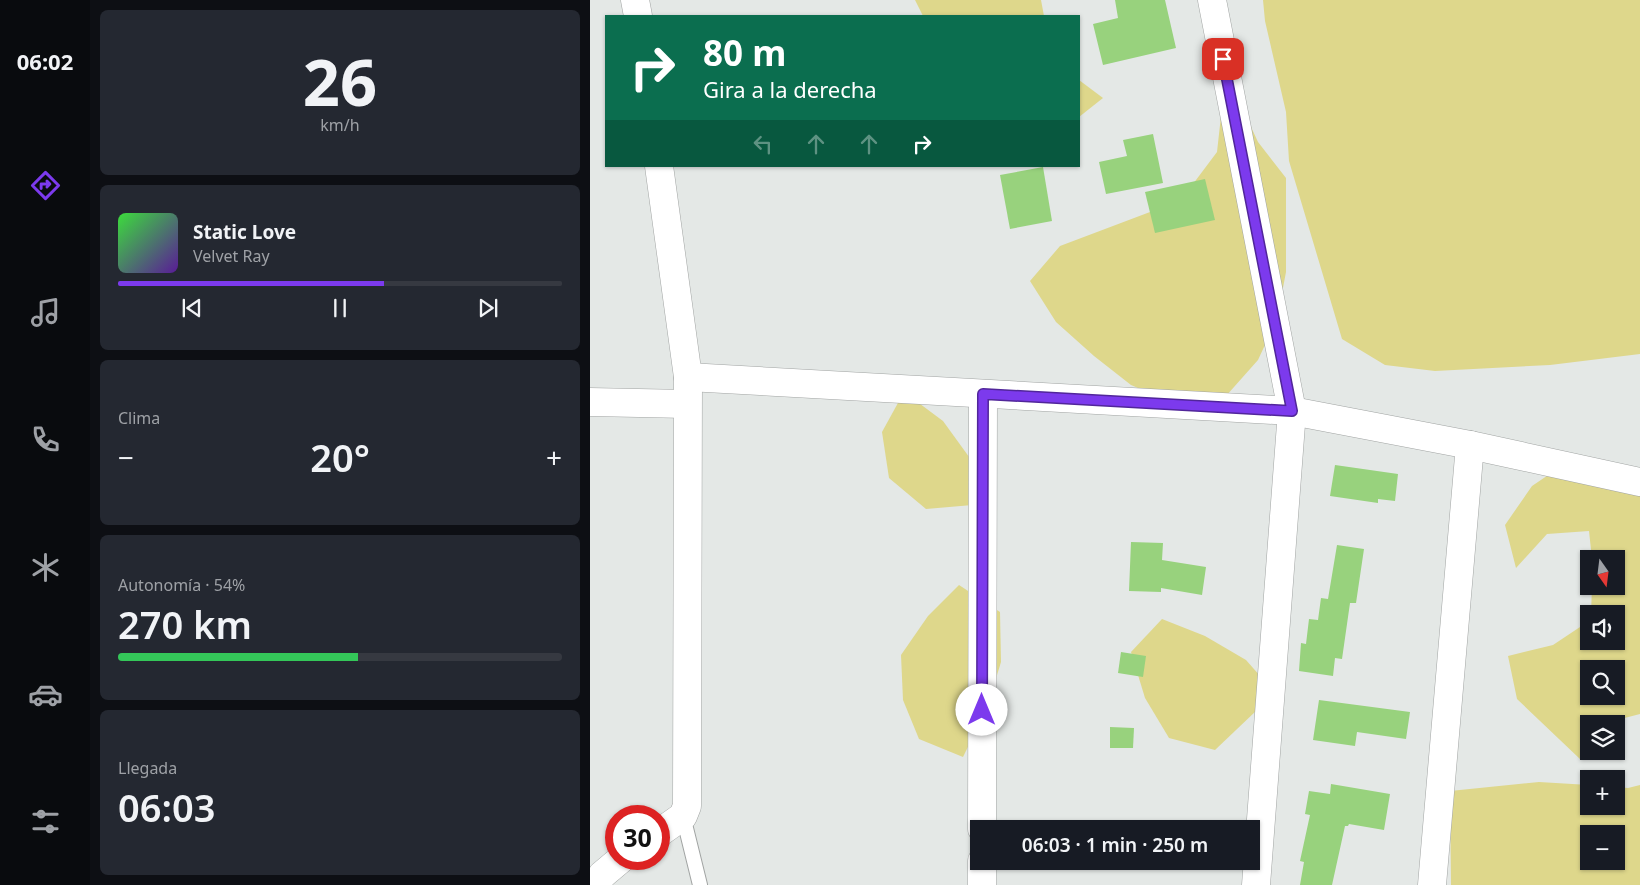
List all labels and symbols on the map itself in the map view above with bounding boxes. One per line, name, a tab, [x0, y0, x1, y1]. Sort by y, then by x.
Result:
pin	[1202, 38, 1244, 80]
north arrow	[1580, 550, 1625, 595]
position arrow	[955, 683, 1007, 735]
speed limit sign: 30	[605, 805, 670, 870]

